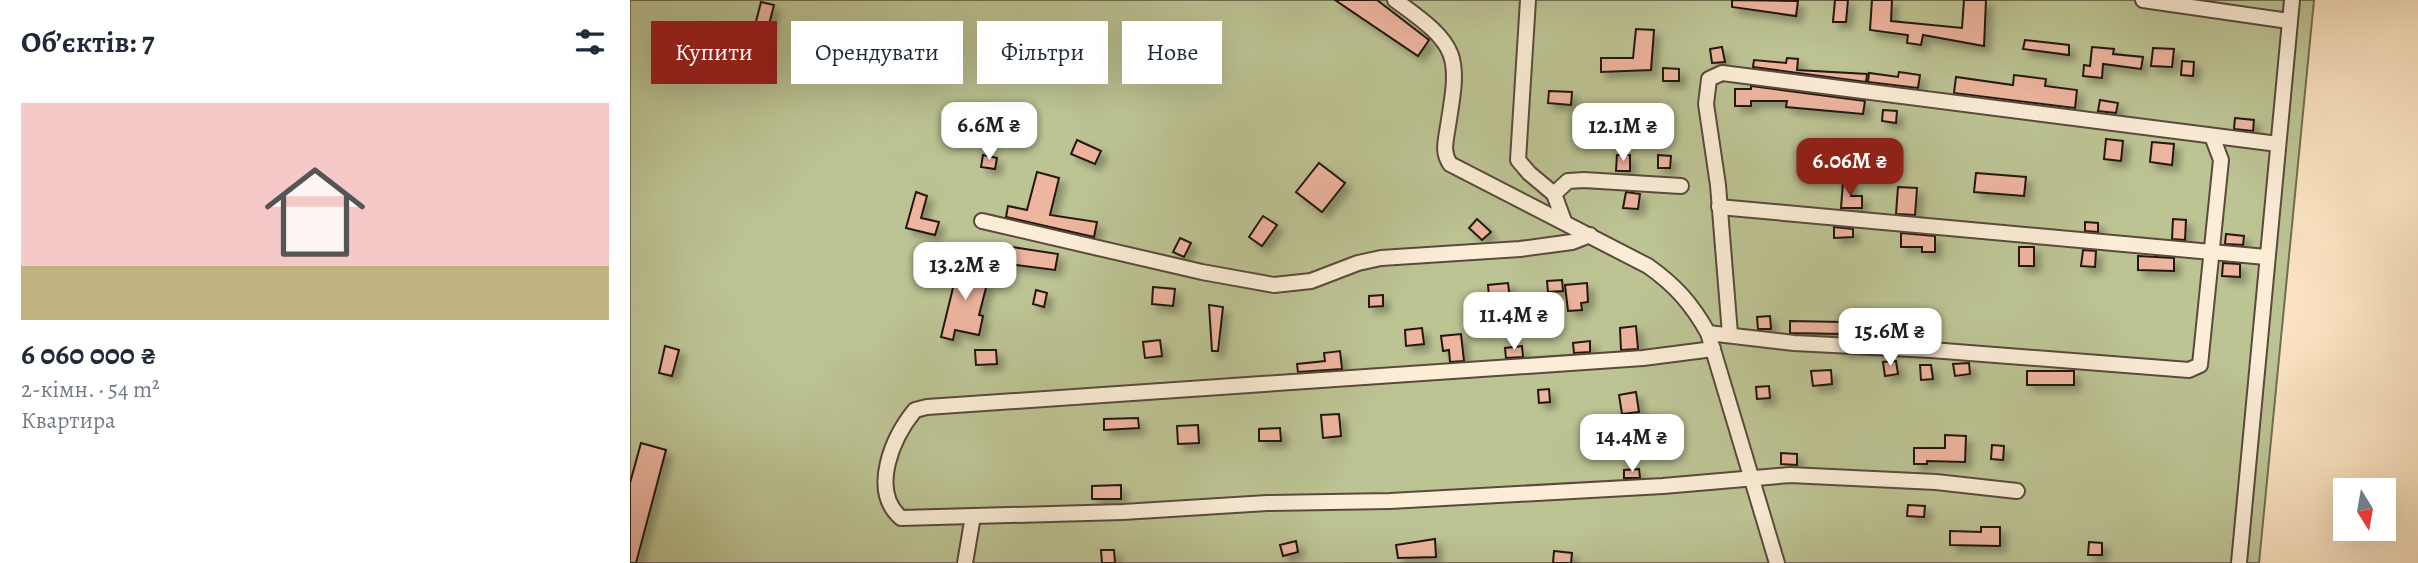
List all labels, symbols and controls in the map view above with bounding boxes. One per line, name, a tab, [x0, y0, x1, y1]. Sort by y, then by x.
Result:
chip: Купити	[651, 21, 777, 84]
chip: Орендувати	[791, 21, 963, 84]
chip: Фільтри	[977, 21, 1108, 84]
chip: Нове	[1122, 21, 1222, 84]
text: Об’єктів: 7	[21, 22, 155, 62]
icon: filters	[571, 23, 609, 61]
pin: 6.6M ₴	[932, 102, 1046, 162]
pin: 12.1M ₴	[1558, 104, 1688, 163]
text: 6.6M ₴	[957, 109, 1021, 140]
text: 12.1M ₴	[1588, 110, 1658, 141]
pin: 6.06M ₴	[1785, 138, 1915, 198]
text: 6.06M ₴	[1812, 145, 1888, 176]
icon: home	[252, 149, 378, 275]
pin: 13.2M ₴	[900, 243, 1030, 302]
text: 13.2M ₴	[929, 249, 1001, 280]
pin: 11.4M ₴	[1449, 292, 1579, 352]
text: 11.4M ₴	[1479, 299, 1549, 330]
pin: 15.6M ₴	[1825, 308, 1955, 368]
text: 15.6M ₴	[1855, 315, 1925, 346]
text: 6 060 000 ₴	[21, 334, 156, 374]
text: 2-кімн. · 54 m²	[21, 374, 160, 405]
text: Квартира	[21, 405, 116, 436]
pin: 14.4M ₴	[1567, 414, 1697, 474]
text: 14.4M ₴	[1596, 421, 1668, 452]
north arrow	[2333, 478, 2396, 541]
map controls	[2333, 478, 2396, 541]

